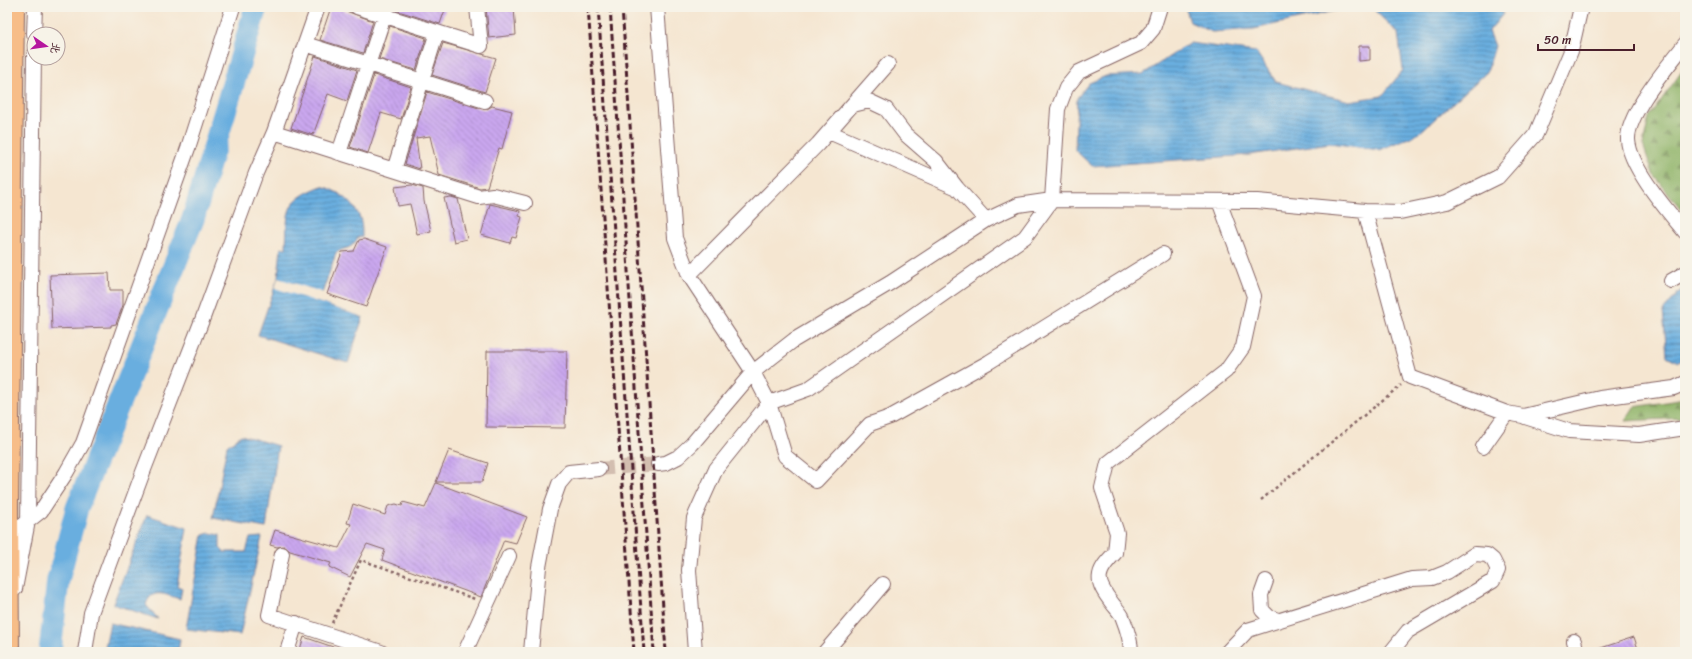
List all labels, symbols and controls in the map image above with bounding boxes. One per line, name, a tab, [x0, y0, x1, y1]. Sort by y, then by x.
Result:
north arrow	[26, 26, 66, 66]
scale bar	[1538, 26, 1634, 52]
text: 50 m	[1544, 29, 1571, 51]
text: 北	[45, 41, 66, 56]

